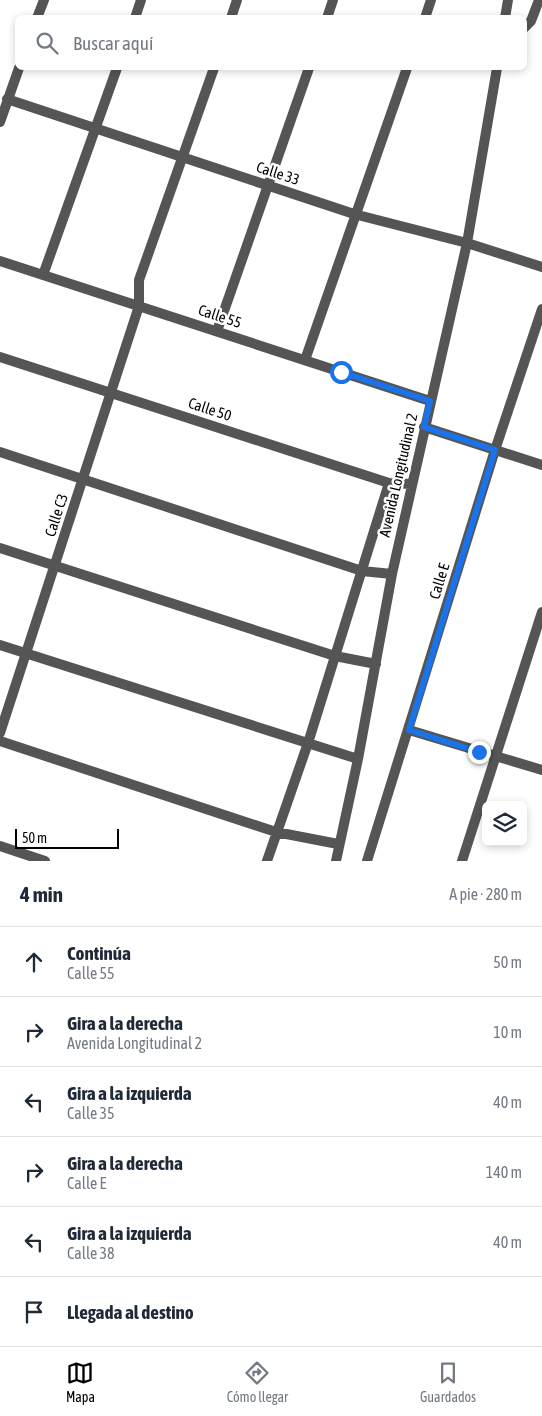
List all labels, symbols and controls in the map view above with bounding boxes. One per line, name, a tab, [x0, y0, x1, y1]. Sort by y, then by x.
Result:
search box	[15, 15, 527, 70]
icon: search	[33, 29, 61, 57]
text: Buscar aquí	[73, 32, 153, 54]
street label: Calle 33	[254, 158, 302, 188]
street label: Calle 55	[196, 301, 244, 331]
route start	[330, 361, 353, 384]
street label: Calle 50	[186, 394, 234, 424]
street label: Avenida Longitudinal 2	[375, 411, 421, 539]
street label: Calle C3	[41, 491, 71, 539]
street label: Calle E	[425, 560, 453, 601]
route end	[468, 741, 491, 764]
map controls	[482, 801, 527, 846]
button: layers	[482, 801, 527, 846]
scale bar	[15, 826, 119, 849]
text: 50 m	[22, 830, 47, 846]
text: 4 min	[20, 882, 63, 906]
text: A pie · 280 m	[449, 885, 522, 903]
text: Continúa	[67, 942, 131, 964]
icon: ahead	[20, 948, 48, 976]
text: 50 m	[493, 953, 522, 971]
text: Calle 55	[67, 964, 114, 982]
text: Gira a la derecha	[67, 1012, 183, 1034]
icon: right	[20, 1018, 48, 1046]
text: 10 m	[493, 1023, 522, 1041]
text: Avenida Longitudinal 2	[67, 1034, 202, 1052]
text: Gira a la izquierda	[67, 1082, 192, 1104]
icon: left	[20, 1088, 48, 1116]
text: 40 m	[493, 1093, 522, 1111]
text: Calle 35	[67, 1104, 114, 1122]
text: Gira a la derecha	[67, 1152, 183, 1174]
icon: right	[20, 1158, 48, 1186]
text: 140 m	[486, 1163, 522, 1181]
text: Calle E	[67, 1174, 106, 1192]
text: Gira a la izquierda	[67, 1222, 192, 1244]
icon: left	[20, 1228, 48, 1256]
text: 40 m	[493, 1233, 522, 1251]
text: Calle 38	[67, 1244, 114, 1262]
icon: arrive	[20, 1298, 48, 1326]
text: Llegada al destino	[67, 1301, 194, 1323]
tab: Mapa	[66, 1359, 95, 1405]
tab: Cómo llegar	[227, 1359, 288, 1405]
tab: Guardados	[420, 1359, 476, 1405]

